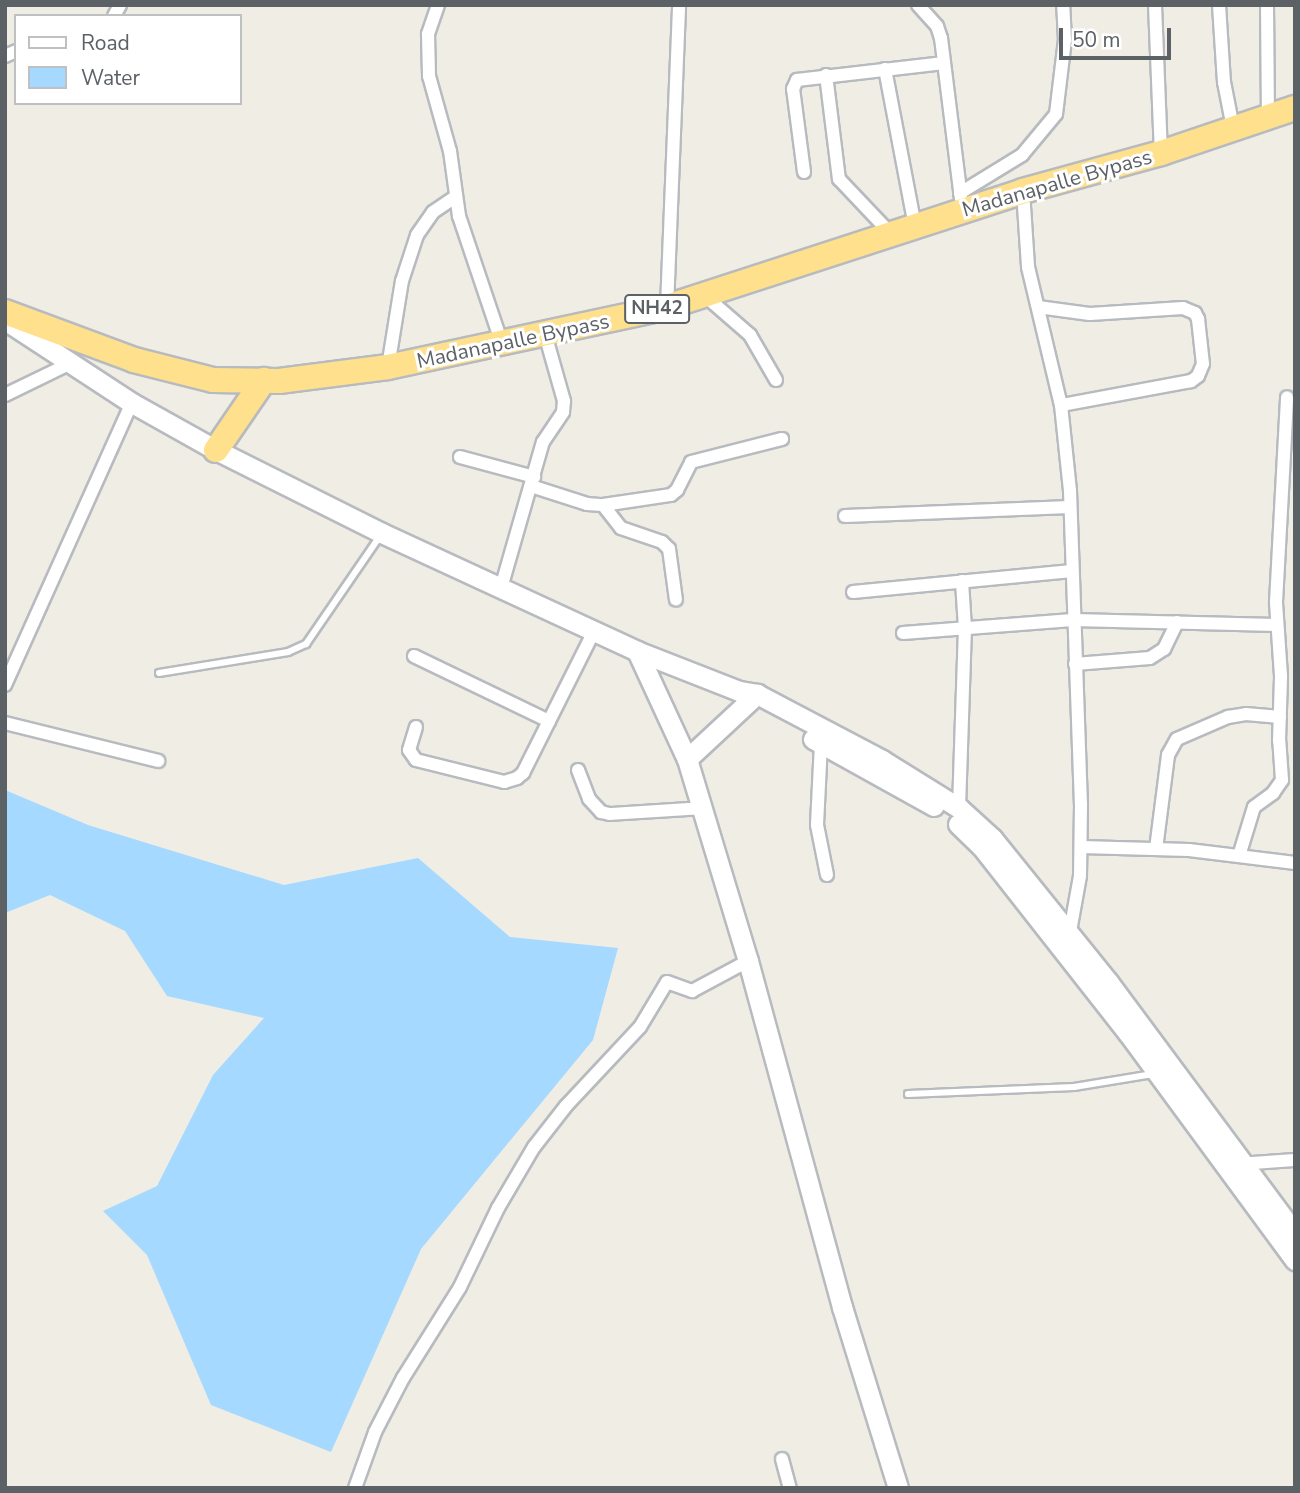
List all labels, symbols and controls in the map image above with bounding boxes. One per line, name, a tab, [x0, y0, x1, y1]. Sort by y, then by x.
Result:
legend	[14, 14, 242, 105]
scale bar	[1062, 14, 1174, 58]
text: 50 m	[1072, 26, 1121, 54]
text: Road	[81, 29, 130, 57]
text: Water	[81, 64, 140, 92]
street label: Madanapalle Bypass	[959, 144, 1155, 222]
road number: NH42	[624, 294, 690, 324]
street label: Madanapalle Bypass	[414, 308, 612, 374]

